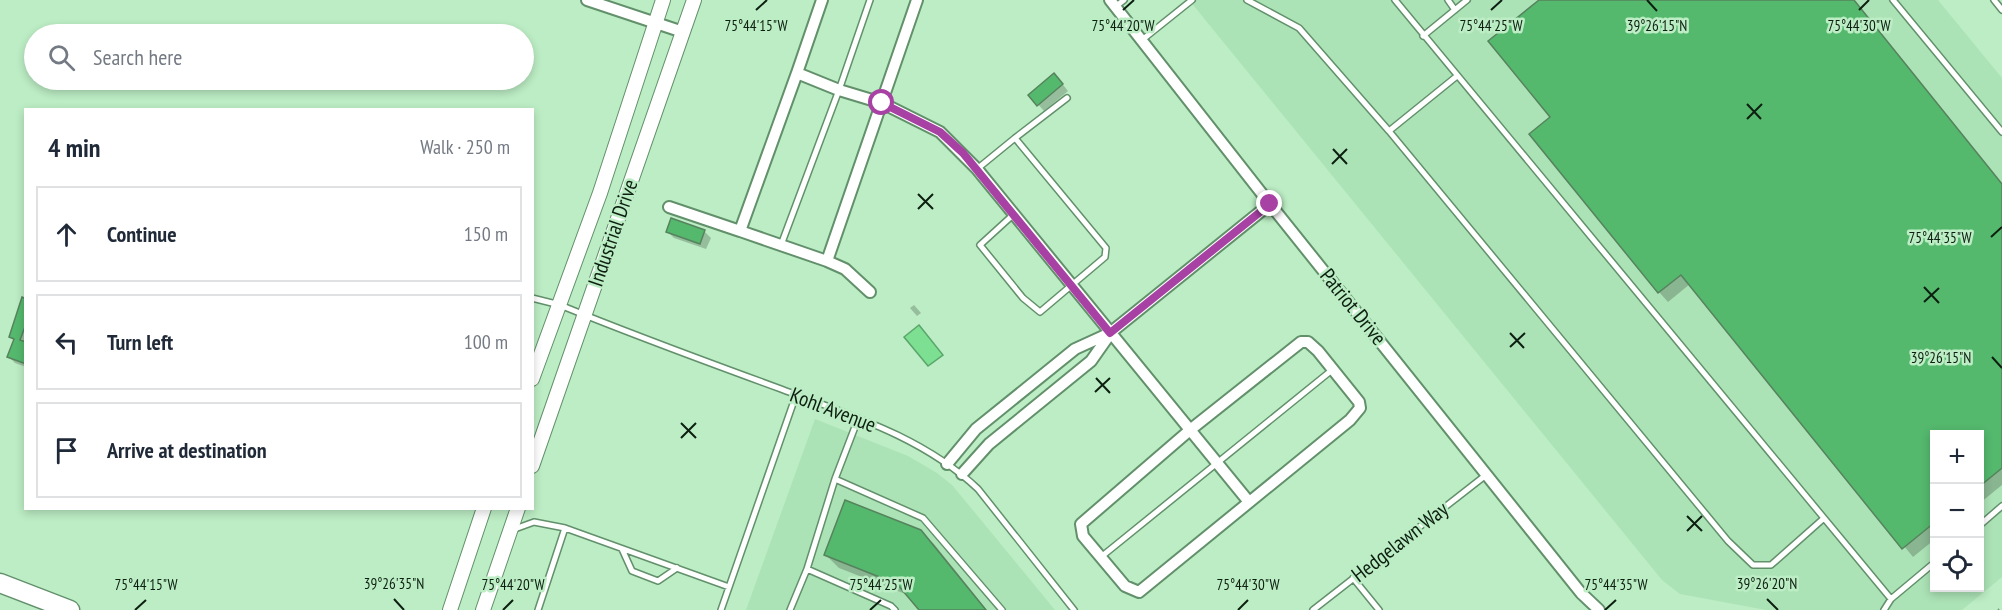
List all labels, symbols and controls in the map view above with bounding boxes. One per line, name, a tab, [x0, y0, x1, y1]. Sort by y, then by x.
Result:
text: 75°44'15"W	[724, 16, 788, 35]
text: 75°44'20"W	[1091, 16, 1155, 35]
text: 75°44'25"W	[1459, 16, 1523, 35]
text: 39°26'15"N	[1627, 16, 1687, 35]
text: 75°44'30"W	[1827, 16, 1891, 35]
search box	[24, 24, 534, 90]
icon: search	[45, 41, 78, 74]
text: Search here	[93, 43, 182, 71]
route start	[868, 89, 894, 115]
text: 4 min	[48, 131, 101, 164]
text: Walk · 250 m	[420, 134, 510, 160]
street label: Industrial Drive	[582, 176, 643, 290]
route end	[1256, 190, 1282, 216]
icon: ahead	[50, 218, 83, 251]
text: Continue	[107, 220, 177, 248]
text: 150 m	[464, 221, 508, 247]
text: 75°44'35"W	[1908, 228, 1972, 247]
street label: Patriot Drive	[1314, 263, 1392, 350]
icon: left	[50, 326, 83, 359]
text: Turn left	[107, 328, 173, 356]
text: 100 m	[464, 329, 508, 355]
text: 39°26'15"N	[1911, 348, 1971, 367]
street label: Kohl Avenue	[786, 381, 880, 438]
map controls	[1930, 430, 1984, 592]
button: +	[1930, 430, 1984, 484]
icon: arrive	[50, 434, 83, 467]
text: Arrive at destination	[107, 436, 267, 464]
button: −	[1930, 484, 1984, 538]
street label: Hedgelawn Way	[1346, 495, 1454, 588]
button: locate	[1930, 538, 1984, 592]
text: 39°26'35"N	[364, 574, 424, 593]
text: 39°26'20"N	[1737, 574, 1797, 593]
text: 75°44'15"W	[114, 575, 178, 594]
text: 75°44'20"W	[481, 575, 545, 594]
text: 75°44'25"W	[849, 575, 913, 594]
text: 75°44'30"W	[1216, 575, 1280, 594]
text: 75°44'35"W	[1584, 575, 1648, 594]

